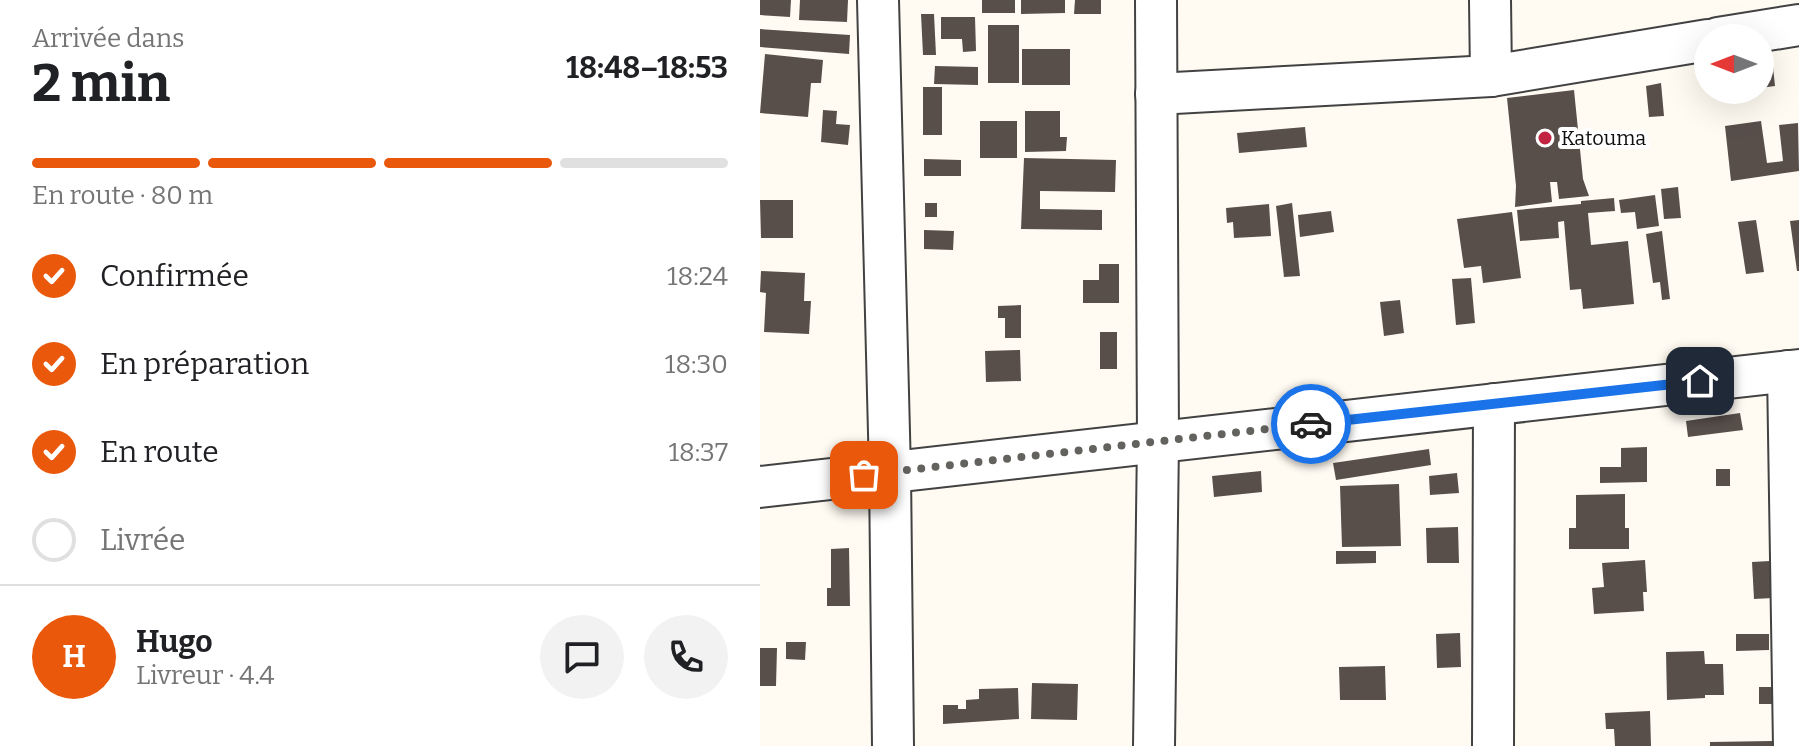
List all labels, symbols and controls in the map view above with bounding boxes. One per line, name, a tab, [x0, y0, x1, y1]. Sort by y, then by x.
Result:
text: Arrivée dans	[32, 23, 185, 54]
north arrow	[1694, 24, 1774, 104]
map controls	[1694, 24, 1774, 104]
text: 18:48–18:53	[566, 50, 728, 86]
text: 2 min	[32, 52, 170, 115]
place label: Katouma	[1561, 126, 1646, 150]
marker: Katouma	[1536, 129, 1554, 147]
text: En route · 80 m	[32, 180, 213, 211]
icon: check	[32, 254, 76, 298]
text: Confirmée	[100, 258, 249, 294]
text: 18:24	[667, 261, 728, 292]
icon: check	[32, 342, 76, 386]
text: En préparation	[100, 346, 309, 382]
pin	[1666, 347, 1734, 415]
text: 18:30	[665, 349, 728, 380]
icon: home	[1678, 359, 1722, 403]
courier	[1271, 384, 1351, 464]
icon: car	[1289, 402, 1333, 446]
icon: check	[32, 430, 76, 474]
text: En route	[100, 434, 219, 470]
text: 18:37	[668, 437, 728, 468]
pin	[830, 441, 898, 509]
icon: bag	[842, 453, 886, 497]
text: Livrée	[100, 522, 186, 558]
button: chat	[540, 615, 624, 699]
button: phone	[644, 615, 728, 699]
text: Hugo	[136, 624, 213, 660]
text: H	[62, 639, 86, 675]
text: Livreur · 4.4	[136, 660, 274, 691]

